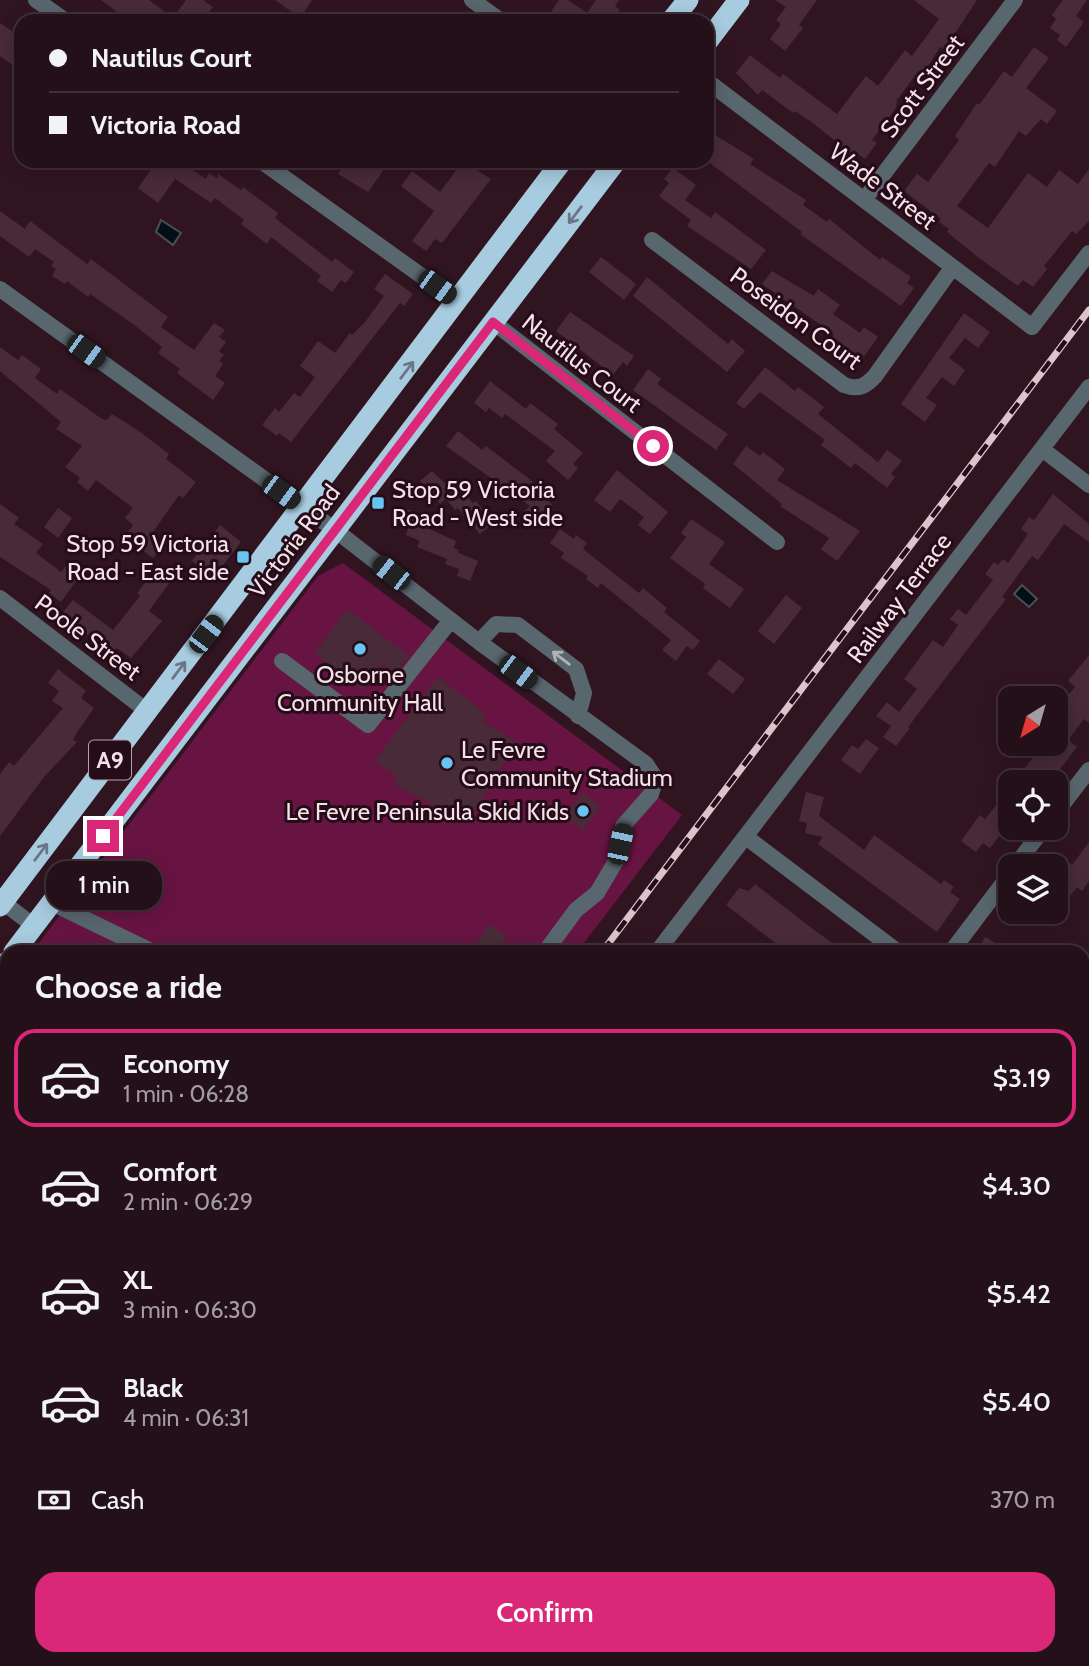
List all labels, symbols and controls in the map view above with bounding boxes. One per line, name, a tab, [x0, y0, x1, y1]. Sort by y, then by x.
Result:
street label: Scott Street	[874, 29, 970, 143]
text: Nautilus Court	[91, 42, 252, 74]
text: Victoria Road	[91, 109, 241, 141]
street label: Wade Street	[824, 137, 942, 235]
one-way arrow	[567, 205, 582, 224]
street label: Poseidon Court	[725, 261, 867, 375]
car	[414, 266, 461, 308]
street label: Nautilus Court	[517, 307, 647, 419]
car	[63, 330, 110, 372]
one-way arrow	[399, 361, 414, 380]
route start	[637, 430, 669, 462]
car	[258, 471, 305, 513]
place label: Stop 59 Victoria Road - West side	[392, 475, 563, 532]
street label: Victoria Road	[242, 479, 346, 603]
marker: Stop 59 Victoria Road - West side	[370, 495, 386, 511]
street label: Railway Terrace	[841, 527, 957, 669]
place label: Stop 59 Victoria Road - East side	[66, 529, 229, 586]
marker: Stop 59 Victoria Road - East side	[235, 549, 251, 565]
car	[368, 552, 415, 594]
street label: Poole Street	[29, 588, 147, 686]
car	[185, 611, 228, 657]
marker: Osborne Community Hall	[352, 641, 368, 657]
one-way arrow	[553, 650, 571, 665]
car	[495, 651, 542, 693]
place label: Osborne Community Hall	[277, 660, 443, 717]
one-way arrow	[171, 661, 186, 680]
north arrow	[998, 686, 1068, 756]
map controls	[998, 686, 1068, 924]
place label: Le Fevre Community Stadium	[461, 735, 673, 792]
road number: A9	[89, 740, 131, 780]
marker: Le Fevre Community Stadium	[439, 755, 455, 771]
button: locate	[998, 770, 1068, 840]
place label: Le Fevre Peninsula Skid Kids	[285, 797, 569, 826]
marker: Le Fevre Peninsula Skid Kids	[575, 803, 591, 819]
route end	[87, 820, 119, 852]
car	[606, 821, 635, 867]
one-way arrow	[34, 843, 49, 861]
button: layers	[998, 854, 1068, 924]
callout: 1 min	[45, 860, 161, 910]
text: 1 min	[78, 871, 130, 899]
text: Choose a ride	[35, 967, 222, 1006]
icon: car	[39, 1047, 102, 1110]
text: Economy	[123, 1048, 229, 1080]
text: $3.19	[993, 1062, 1051, 1094]
text: 1 min · 06:28	[123, 1080, 249, 1108]
icon: car	[39, 1155, 102, 1218]
text: Comfort	[123, 1156, 217, 1188]
text: $4.30	[982, 1170, 1051, 1202]
text: 2 min · 06:29	[123, 1188, 253, 1216]
icon: car	[39, 1263, 102, 1326]
text: XL	[123, 1264, 152, 1296]
text: $5.42	[987, 1278, 1051, 1310]
text: 3 min · 06:30	[123, 1296, 257, 1324]
icon: car	[39, 1371, 102, 1434]
text: Black	[123, 1372, 183, 1404]
text: $5.40	[982, 1386, 1051, 1418]
text: 4 min · 06:31	[123, 1404, 249, 1432]
icon: cash	[35, 1481, 73, 1519]
text: Cash	[91, 1484, 144, 1516]
text: 370 m	[990, 1486, 1055, 1514]
button: Confirm	[35, 1572, 1055, 1652]

